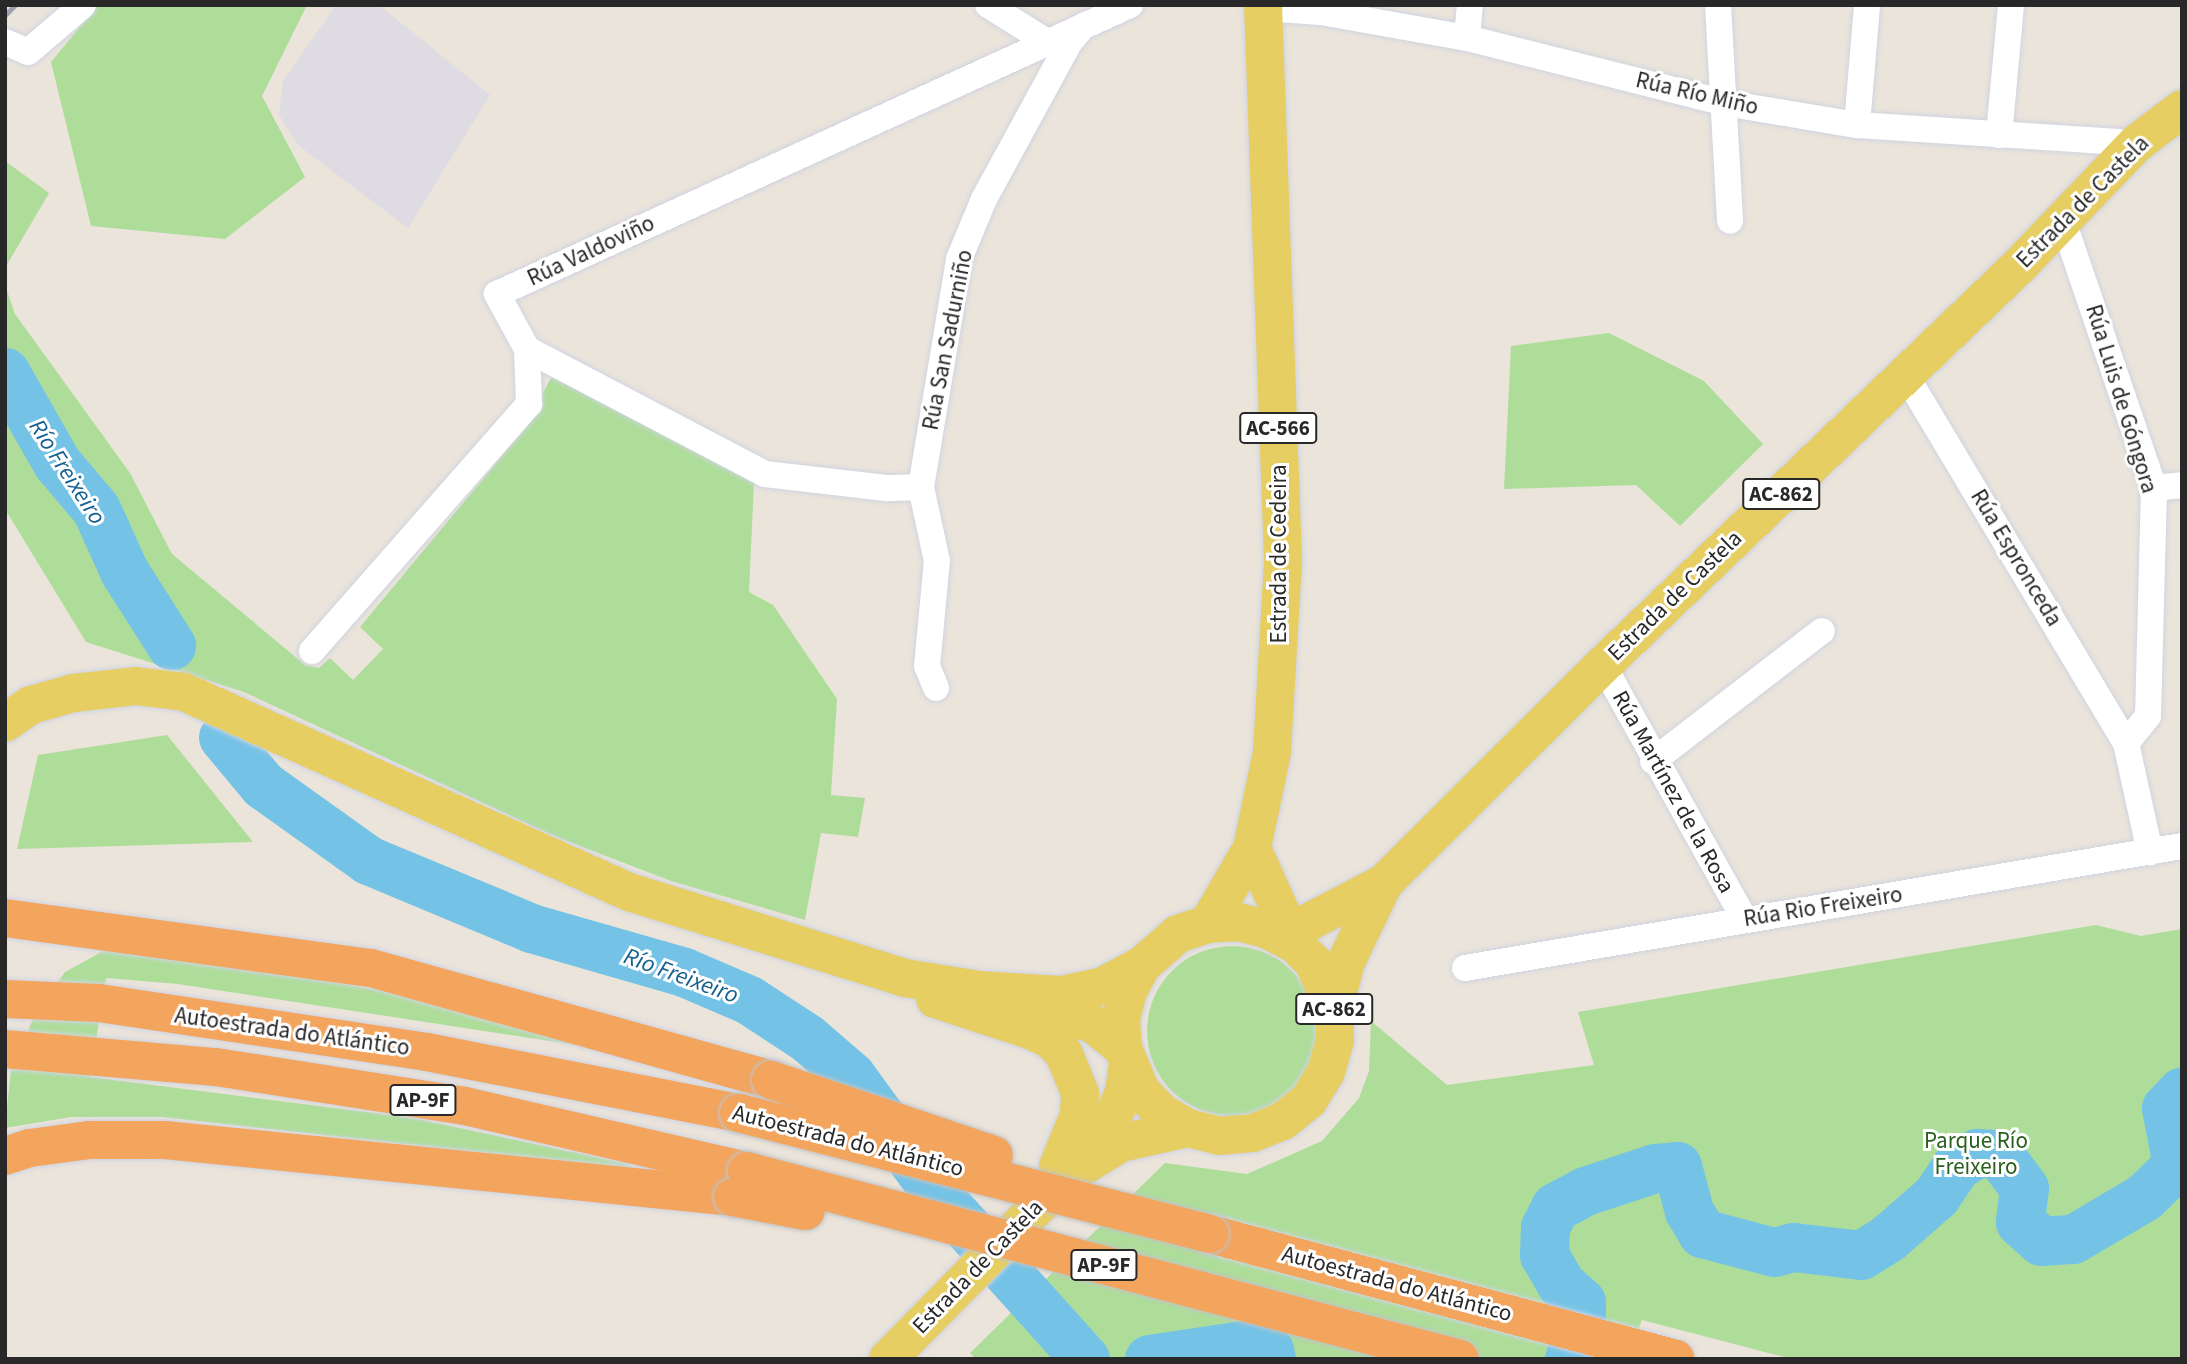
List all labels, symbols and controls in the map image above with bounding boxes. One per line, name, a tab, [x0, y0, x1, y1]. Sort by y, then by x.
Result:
street label: Rúa Río Miño	[1633, 66, 1761, 122]
street label: Estrada de Castela	[2011, 130, 2155, 274]
street label: Rúa Valdoviño	[523, 210, 659, 292]
street label: Rúa San Sadurniño	[917, 247, 979, 433]
street label: Rúa Luis de Góngora	[2079, 301, 2163, 497]
road number: AC-566	[1238, 410, 1318, 446]
water label: Río Freixeiro	[22, 414, 112, 530]
street label: Estrada de Cedeira	[1265, 464, 1293, 644]
road number: AC-862	[1741, 476, 1821, 512]
street label: Rúa Espronceda	[1964, 485, 2068, 631]
street label: Estrada de Castela	[1602, 525, 1748, 667]
street label: Rúa Martínez de la Rosa	[1606, 686, 1740, 898]
street label: Rúa Rio Freixeiro	[1742, 881, 1904, 933]
water label: Río Freixeiro	[620, 942, 742, 1010]
road number: AC-862	[1294, 992, 1374, 1026]
street label: Autoestrada do Atlántico	[173, 1002, 411, 1062]
road number: AP-9F	[388, 1082, 458, 1118]
street label: Autoestrada do Atlántico	[730, 1099, 966, 1183]
park label: Parque Río Freixeiro	[1924, 1127, 2028, 1181]
street label: Estrada de Castela	[907, 1194, 1049, 1340]
street label: Autoestrada do Atlántico	[1279, 1240, 1515, 1328]
road number: AP-9F	[1069, 1248, 1139, 1282]

